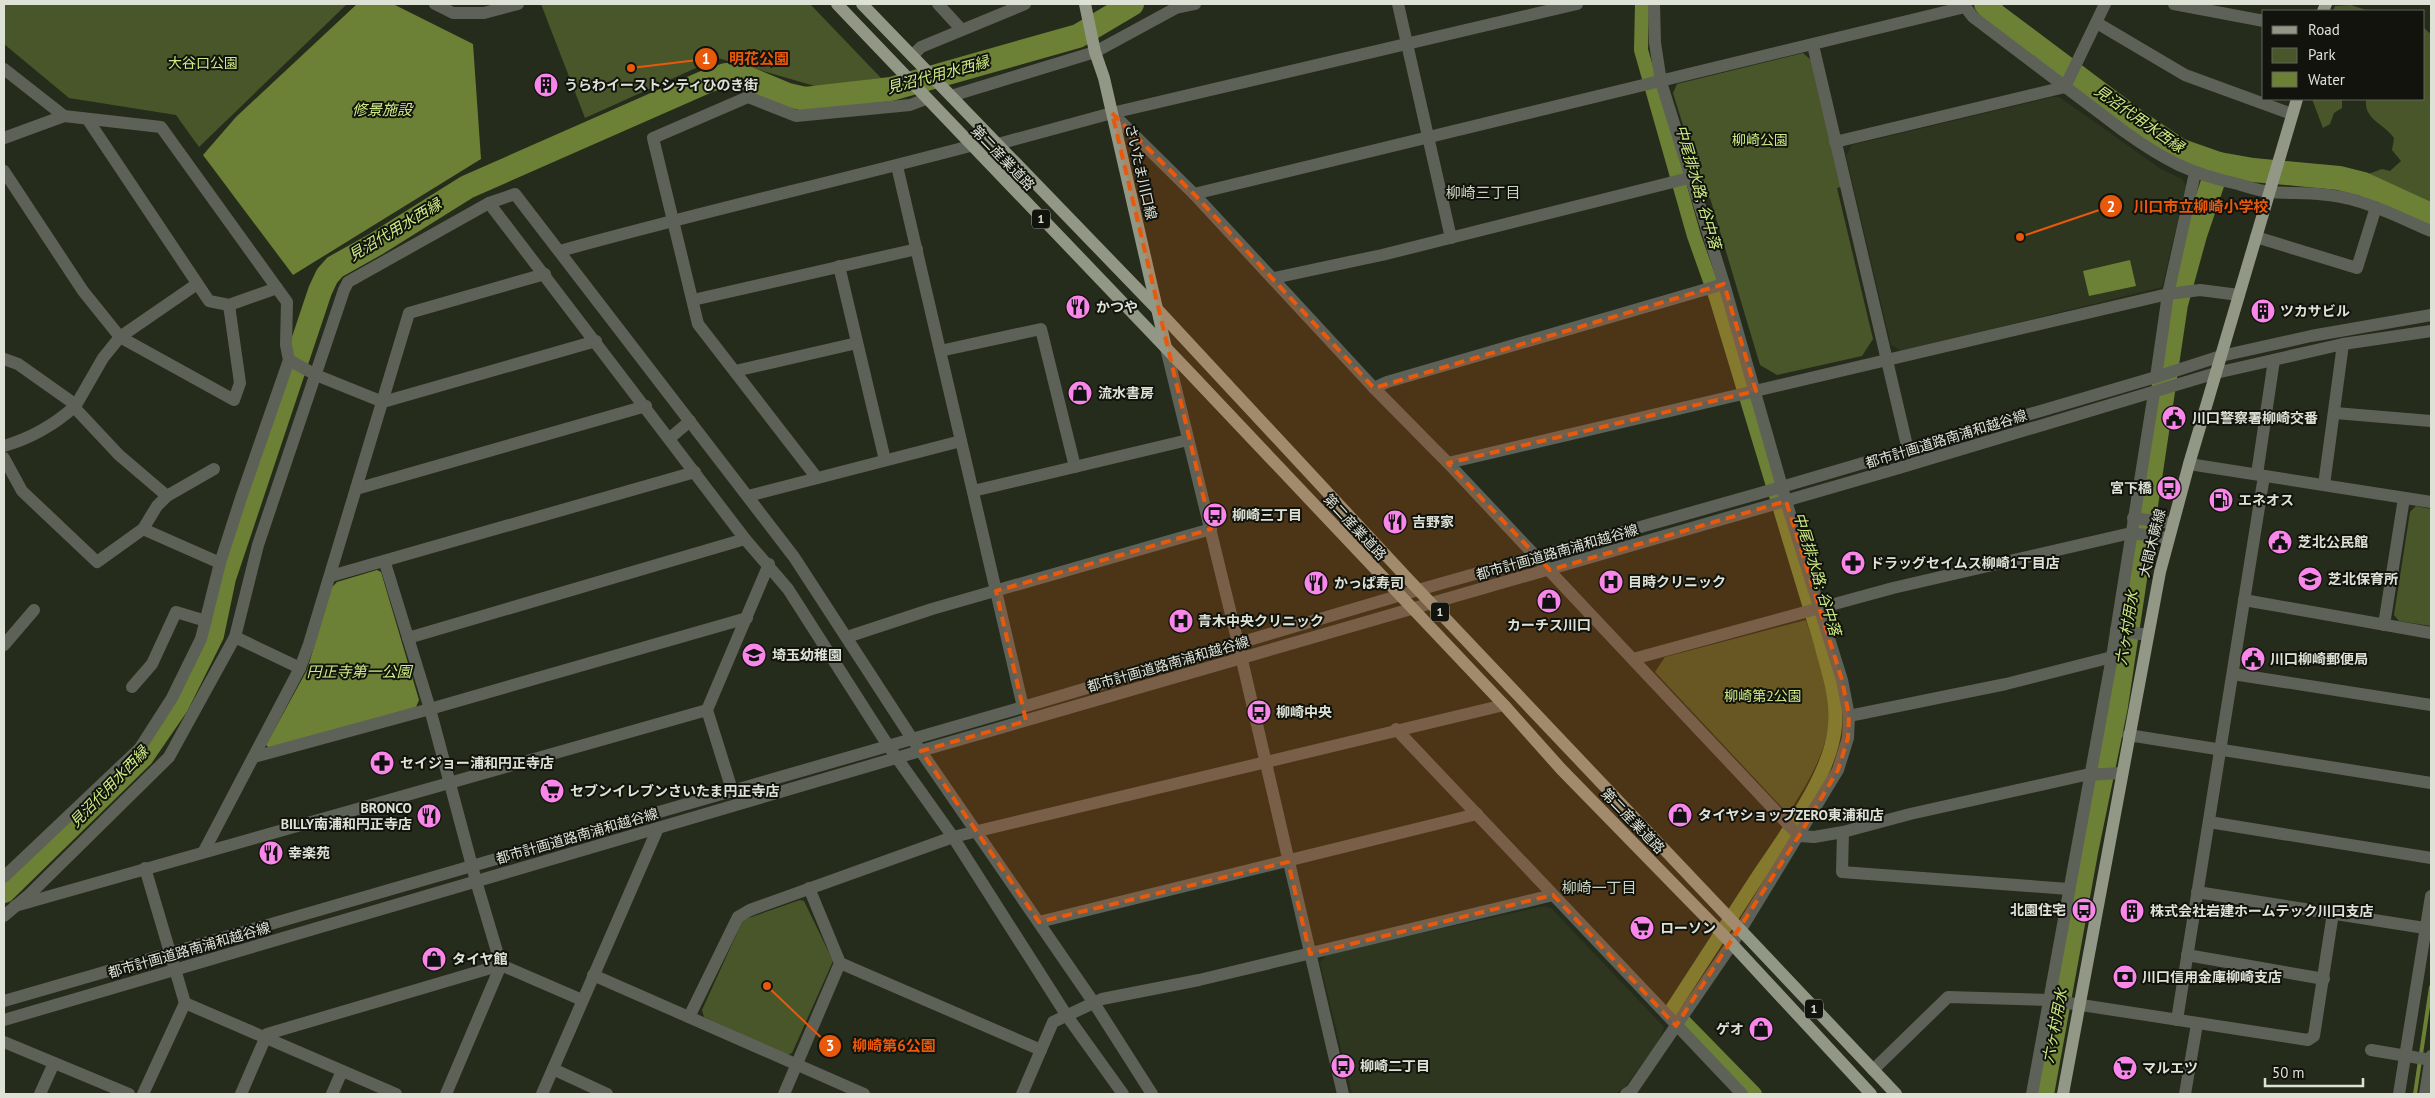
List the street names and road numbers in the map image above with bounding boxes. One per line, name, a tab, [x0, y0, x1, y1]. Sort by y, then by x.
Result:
street label: 第二産業道路	[967, 122, 1039, 194]
street label: さいたま川口線	[1121, 122, 1161, 222]
road number: 1	[1032, 210, 1050, 228]
street label: 都市計画道路南浦和越谷線	[1863, 406, 2029, 472]
street label: 第二産業道路	[1320, 490, 1390, 564]
street label: 大間木蕨線	[2135, 507, 2169, 579]
street label: 都市計画道路南浦和越谷線	[1474, 520, 1640, 584]
road number: 1	[1431, 602, 1449, 622]
street label: 都市計画道路南浦和越谷線	[1085, 632, 1251, 696]
street label: 第二産業道路	[1597, 785, 1669, 857]
street label: 都市計画道路南浦和越谷線	[494, 804, 660, 868]
street label: 都市計画道路南浦和越谷線	[106, 918, 272, 982]
road number: 1	[1805, 1000, 1823, 1019]

